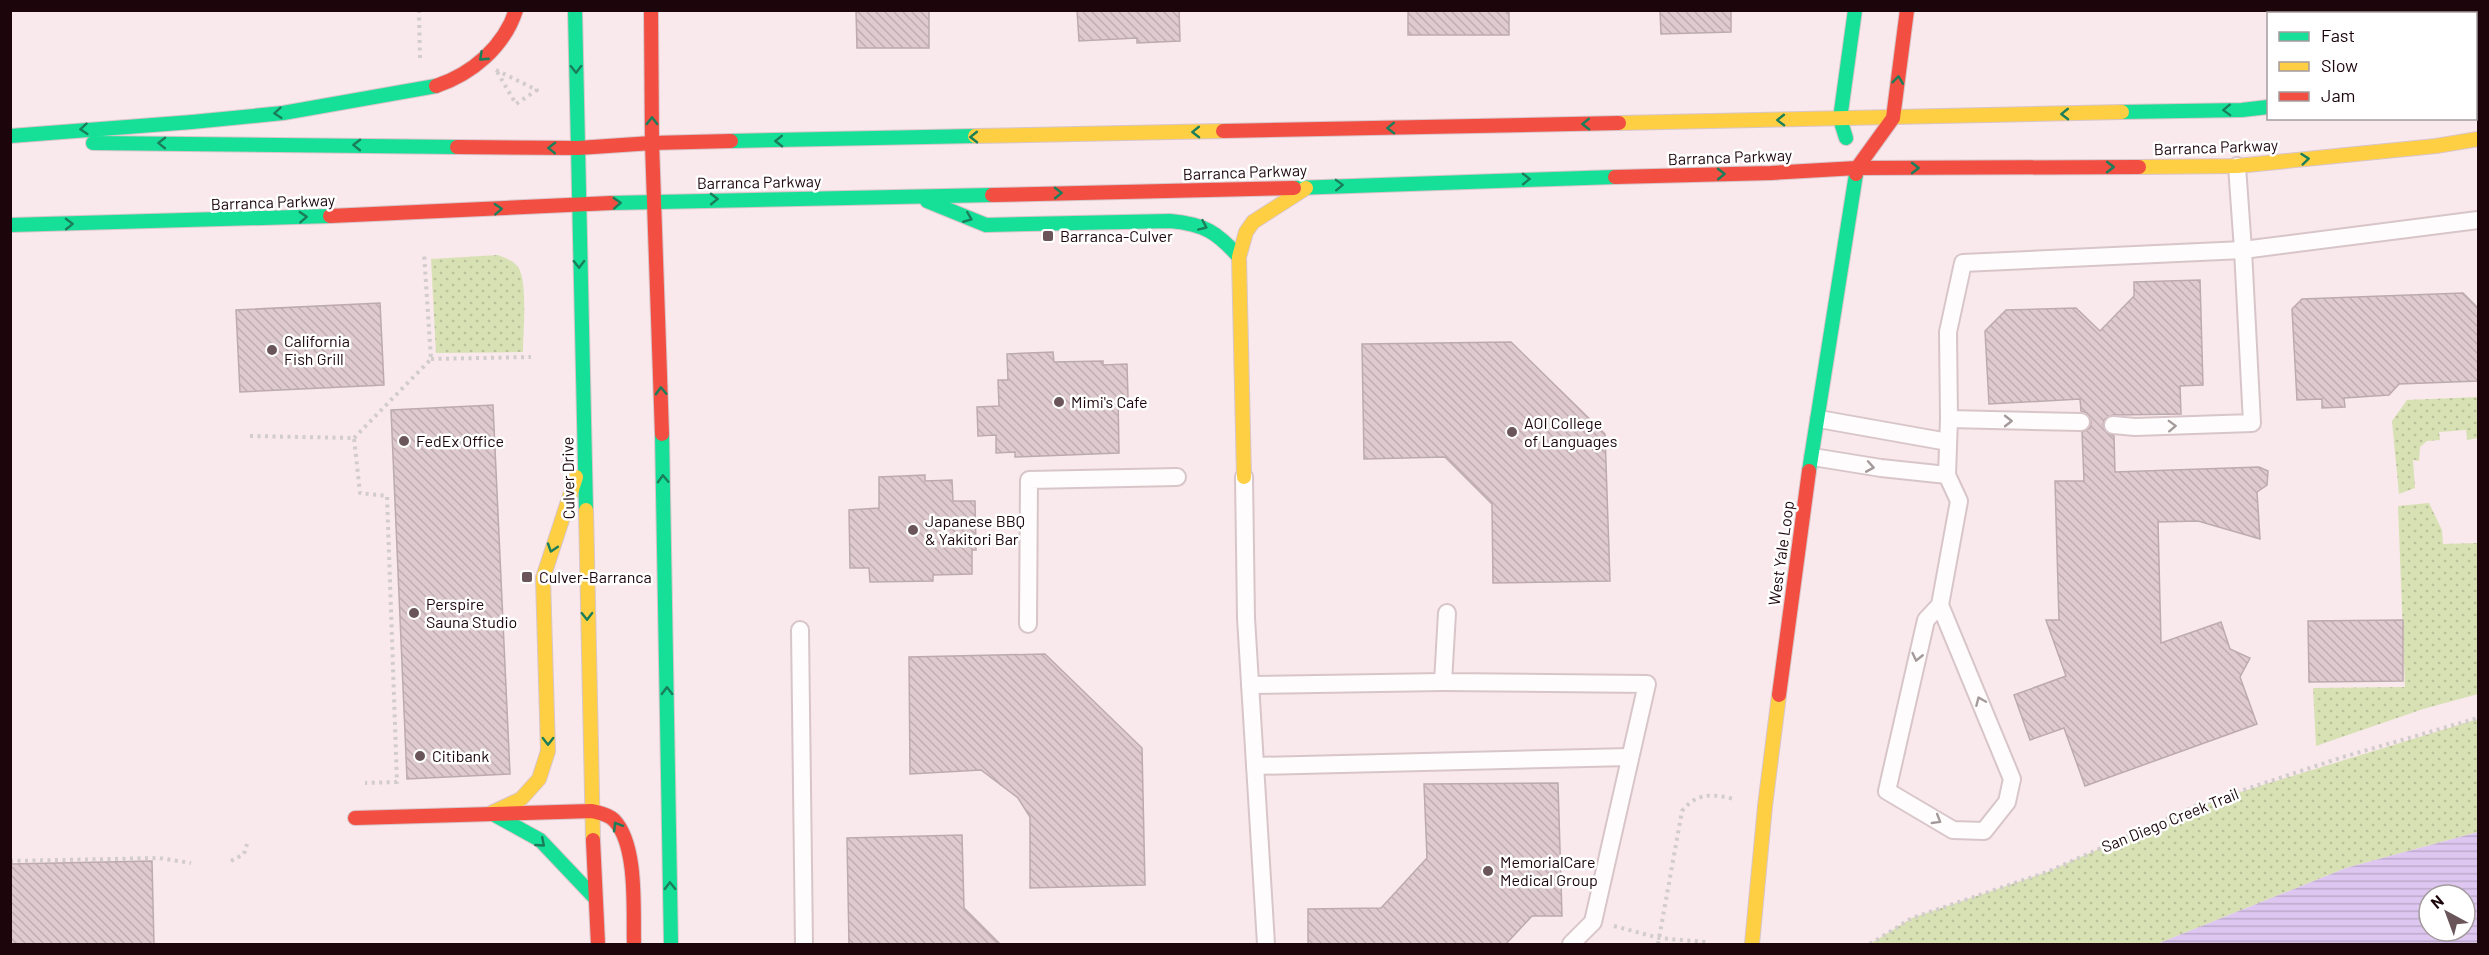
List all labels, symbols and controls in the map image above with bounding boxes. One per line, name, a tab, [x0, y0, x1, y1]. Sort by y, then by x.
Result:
legend	[2267, 12, 2477, 120]
text: Fast	[2321, 24, 2355, 46]
one-way arrow	[480, 50, 490, 61]
text: Slow	[2321, 54, 2358, 76]
one-way arrow	[570, 64, 582, 73]
one-way arrow	[1892, 75, 1904, 84]
text: Jam	[2321, 84, 2355, 106]
one-way arrow	[2223, 104, 2232, 117]
one-way arrow	[274, 107, 283, 120]
one-way arrow	[2060, 108, 2069, 121]
one-way arrow	[1777, 114, 1786, 127]
one-way arrow	[646, 117, 658, 126]
one-way arrow	[1582, 118, 1591, 131]
one-way arrow	[1387, 122, 1396, 135]
one-way arrow	[79, 123, 88, 136]
one-way arrow	[1192, 126, 1201, 139]
one-way arrow	[970, 131, 979, 143]
one-way arrow	[775, 134, 784, 147]
street label: Barranca Parkway	[2154, 135, 2279, 158]
one-way arrow	[158, 137, 167, 150]
one-way arrow	[353, 139, 362, 152]
one-way arrow	[548, 141, 557, 154]
street label: Barranca Parkway	[1668, 145, 1793, 168]
one-way arrow	[2300, 153, 2310, 166]
street label: Barranca Parkway	[1183, 160, 1308, 183]
one-way arrow	[2106, 161, 2115, 173]
one-way arrow	[1911, 162, 1920, 174]
one-way arrow	[1716, 168, 1725, 180]
street label: Barranca Parkway	[697, 171, 822, 192]
one-way arrow	[1521, 172, 1530, 185]
one-way arrow	[1335, 179, 1344, 192]
one-way arrow	[1054, 187, 1063, 199]
street label: Barranca Parkway	[211, 190, 336, 213]
one-way arrow	[710, 193, 719, 206]
one-way arrow	[612, 197, 621, 210]
one-way arrow	[493, 202, 502, 215]
one-way arrow	[298, 211, 307, 224]
one-way arrow	[962, 211, 973, 223]
one-way arrow	[64, 218, 73, 230]
one-way arrow	[1196, 219, 1207, 231]
place label: Barranca-Culver	[1060, 226, 1173, 245]
marker: Barranca-Culver	[1041, 229, 1055, 243]
one-way arrow	[573, 259, 586, 268]
place label: California Fish Grill	[284, 331, 350, 368]
marker: California Fish Grill	[265, 343, 279, 357]
one-way arrow	[654, 386, 667, 395]
place label: Mimi's Cafe	[1071, 392, 1148, 411]
marker: Mimi's Cafe	[1052, 395, 1066, 409]
place label: AOI College of Languages	[1524, 413, 1617, 450]
one-way arrow	[2003, 415, 2012, 427]
one-way arrow	[2167, 419, 2176, 432]
marker: AOI College of Languages	[1505, 425, 1519, 439]
place label: FedEx Office	[416, 431, 504, 450]
marker: FedEx Office	[397, 434, 411, 448]
street label: Culver Drive	[557, 437, 578, 519]
one-way arrow	[1866, 460, 1875, 472]
one-way arrow	[657, 475, 669, 484]
street label: West Yale Loop	[1764, 499, 1797, 607]
place label: Japanese BBQ & Yakitori Bar	[925, 511, 1025, 548]
marker: Japanese BBQ & Yakitori Bar	[906, 523, 920, 537]
one-way arrow	[547, 542, 560, 553]
place label: Culver-Barranca	[539, 567, 652, 586]
marker: Culver-Barranca	[520, 570, 534, 584]
place label: Perspire Sauna Studio	[426, 594, 517, 631]
marker: Perspire Sauna Studio	[407, 606, 421, 620]
one-way arrow	[581, 611, 594, 620]
one-way arrow	[1912, 652, 1925, 662]
one-way arrow	[661, 687, 673, 696]
one-way arrow	[1975, 696, 1987, 707]
one-way arrow	[542, 736, 554, 745]
place label: Citibank	[432, 746, 489, 765]
marker: Citibank	[413, 749, 427, 763]
street label: San Diego Creek Trail	[2099, 783, 2241, 856]
one-way arrow	[1931, 813, 1941, 824]
one-way arrow	[614, 822, 625, 833]
one-way arrow	[534, 836, 545, 847]
place label: MemorialCare Medical Group	[1500, 852, 1598, 889]
marker: MemorialCare Medical Group	[1481, 864, 1495, 878]
one-way arrow	[664, 882, 677, 891]
north arrow	[2417, 883, 2477, 943]
text: N	[2427, 891, 2447, 912]

